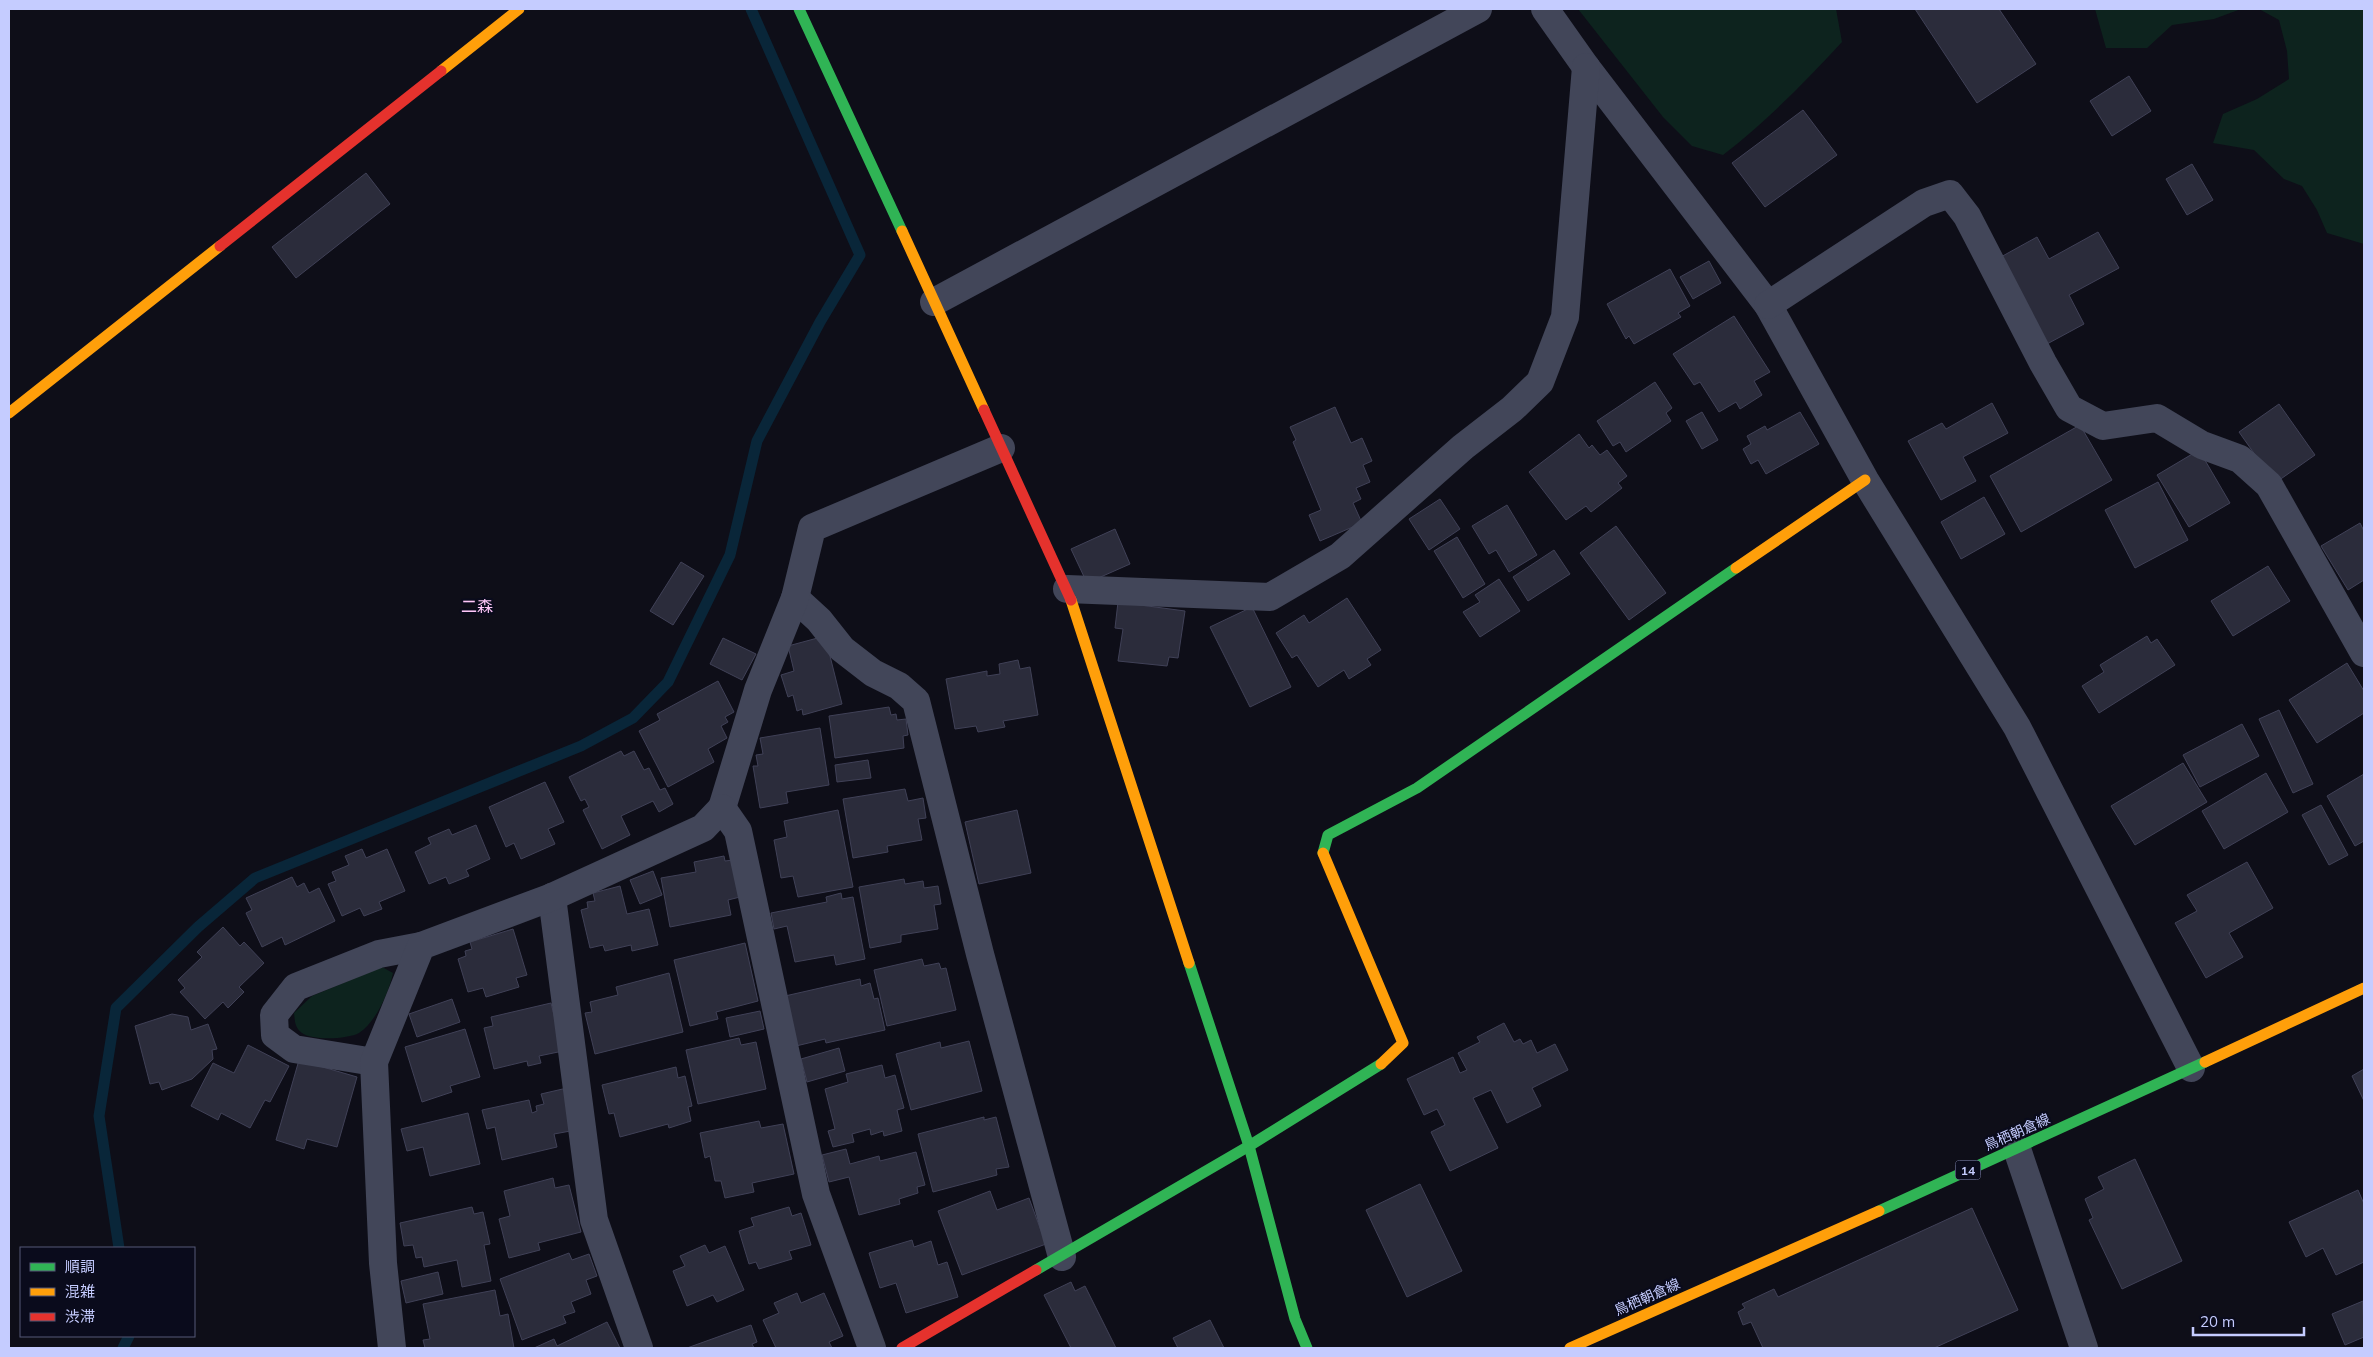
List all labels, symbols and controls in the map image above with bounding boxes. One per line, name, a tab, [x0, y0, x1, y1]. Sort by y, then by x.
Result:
district label: 二森	[461, 596, 493, 616]
street label: 鳥栖朝倉線	[1981, 1110, 2053, 1154]
road number: 14	[1956, 1160, 1980, 1180]
legend	[20, 1247, 195, 1337]
text: 順調	[65, 1257, 95, 1276]
street label: 鳥栖朝倉線	[1611, 1275, 1683, 1319]
text: 混雑	[65, 1282, 95, 1301]
scale bar	[2193, 1304, 2304, 1336]
text: 渋滞	[65, 1307, 95, 1326]
text: 20 m	[2200, 1312, 2235, 1331]

